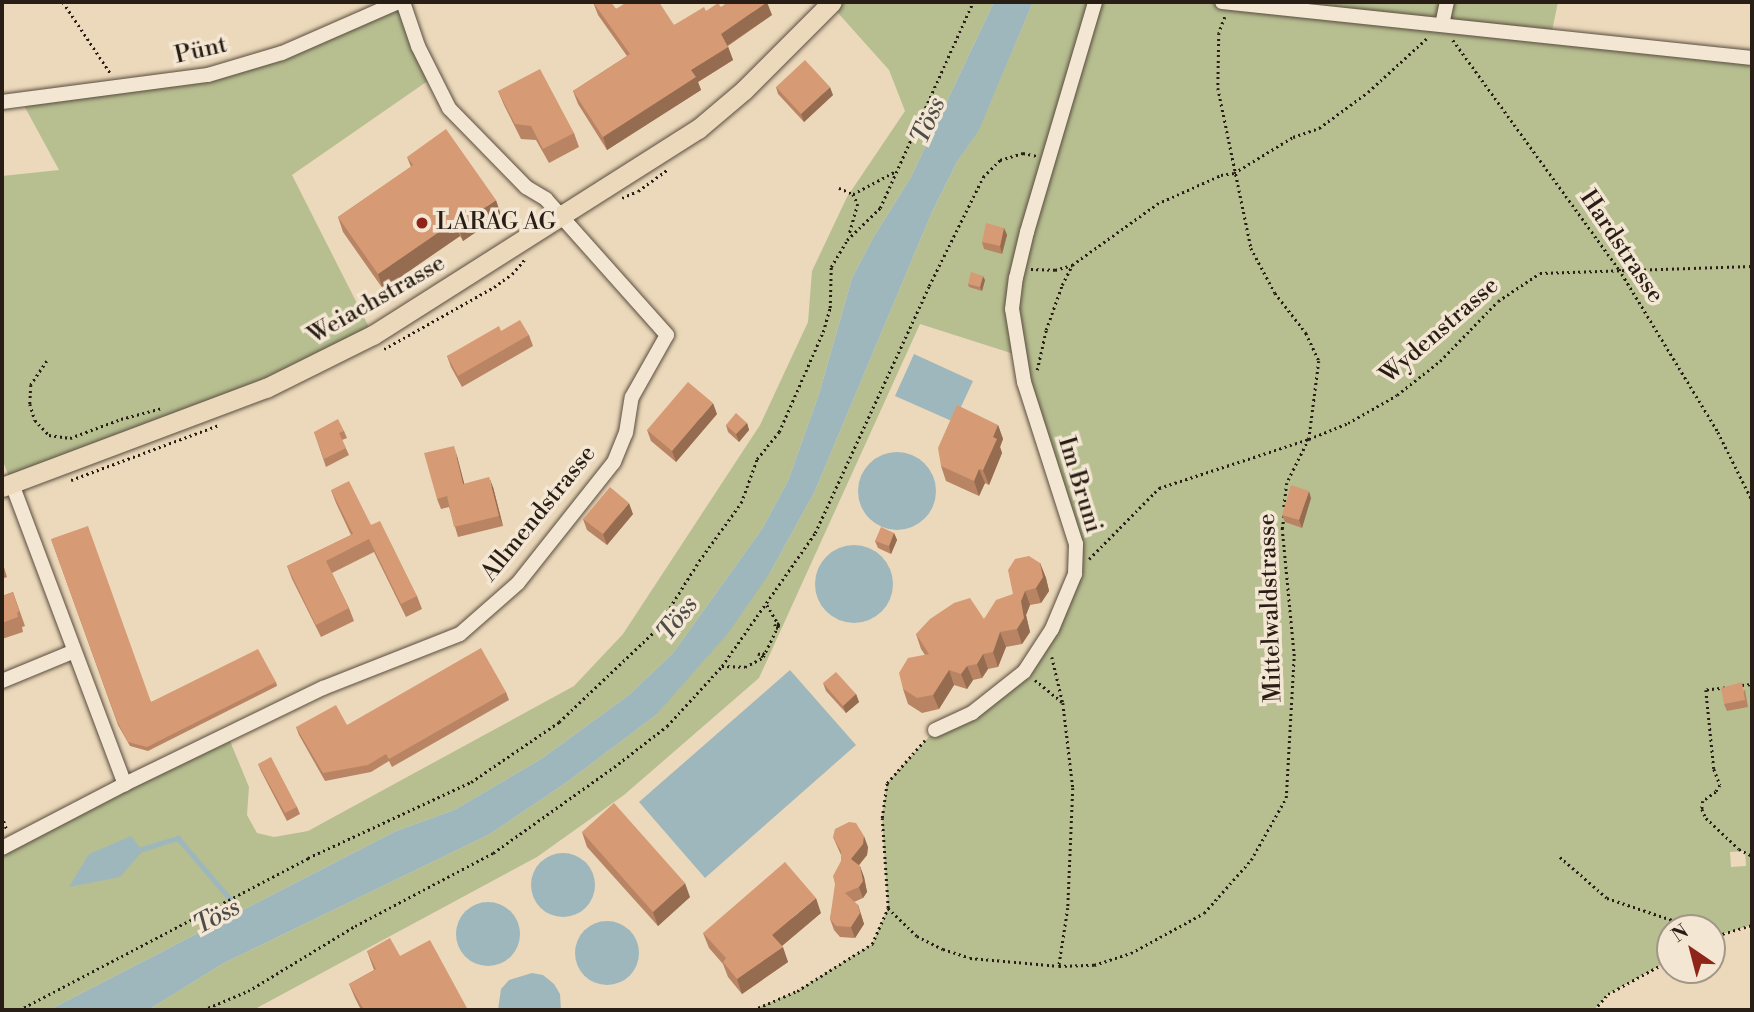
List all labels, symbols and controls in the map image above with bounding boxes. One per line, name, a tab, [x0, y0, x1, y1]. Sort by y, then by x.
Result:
street label: Pünt	[172, 31, 230, 71]
water label: Töss	[905, 93, 953, 149]
street label: Hardstrasse	[1573, 185, 1669, 309]
place label: LARAG AG	[436, 209, 556, 237]
marker: LARAG AG	[414, 215, 430, 231]
street label: Weiachstrasse	[303, 249, 451, 351]
street label: Wydenstrasse	[1375, 272, 1505, 390]
street label: Im Bruni	[1051, 434, 1107, 536]
street label: Allmendstrasse	[475, 440, 603, 588]
street label: Mittelwaldstrasse	[1253, 513, 1289, 703]
water label: Töss	[651, 590, 705, 648]
water label: Töss	[188, 892, 246, 942]
north arrow	[1656, 914, 1726, 984]
text: N	[1667, 919, 1693, 948]

